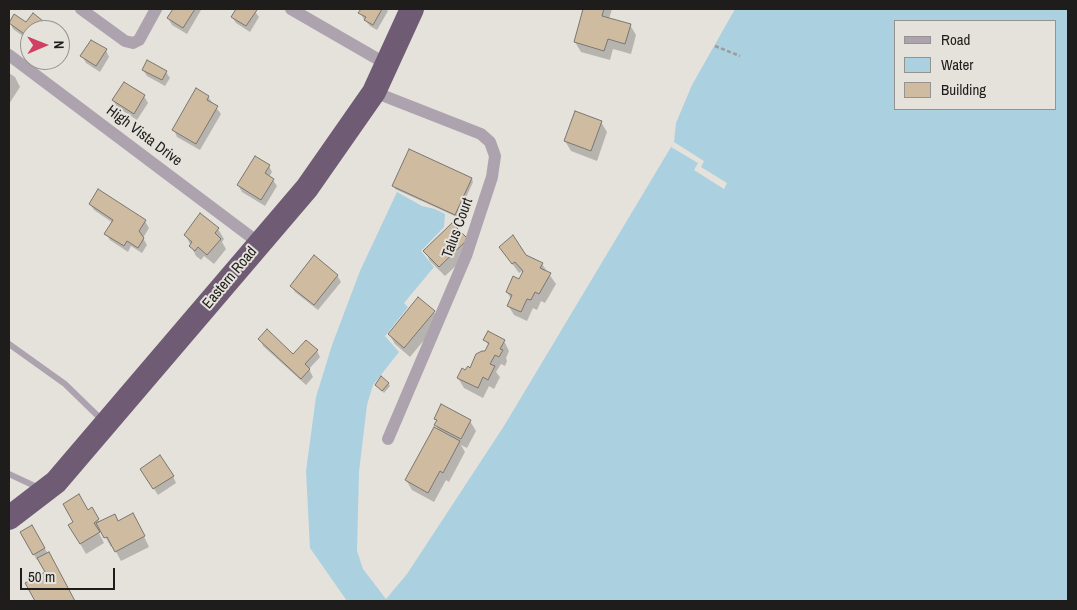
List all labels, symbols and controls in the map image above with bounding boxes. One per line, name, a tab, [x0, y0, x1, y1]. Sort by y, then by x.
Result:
north arrow	[20, 20, 70, 70]
legend	[894, 20, 1057, 110]
text: Road	[941, 29, 970, 50]
text: N	[50, 40, 68, 49]
text: Water	[941, 54, 973, 75]
text: Building	[941, 79, 986, 100]
street label: High Vista Drive	[103, 102, 185, 170]
street label: Talus Court	[439, 196, 477, 260]
street label: Eastern Road	[199, 243, 261, 313]
scale bar	[22, 558, 118, 590]
text: 50 m	[28, 566, 55, 587]

